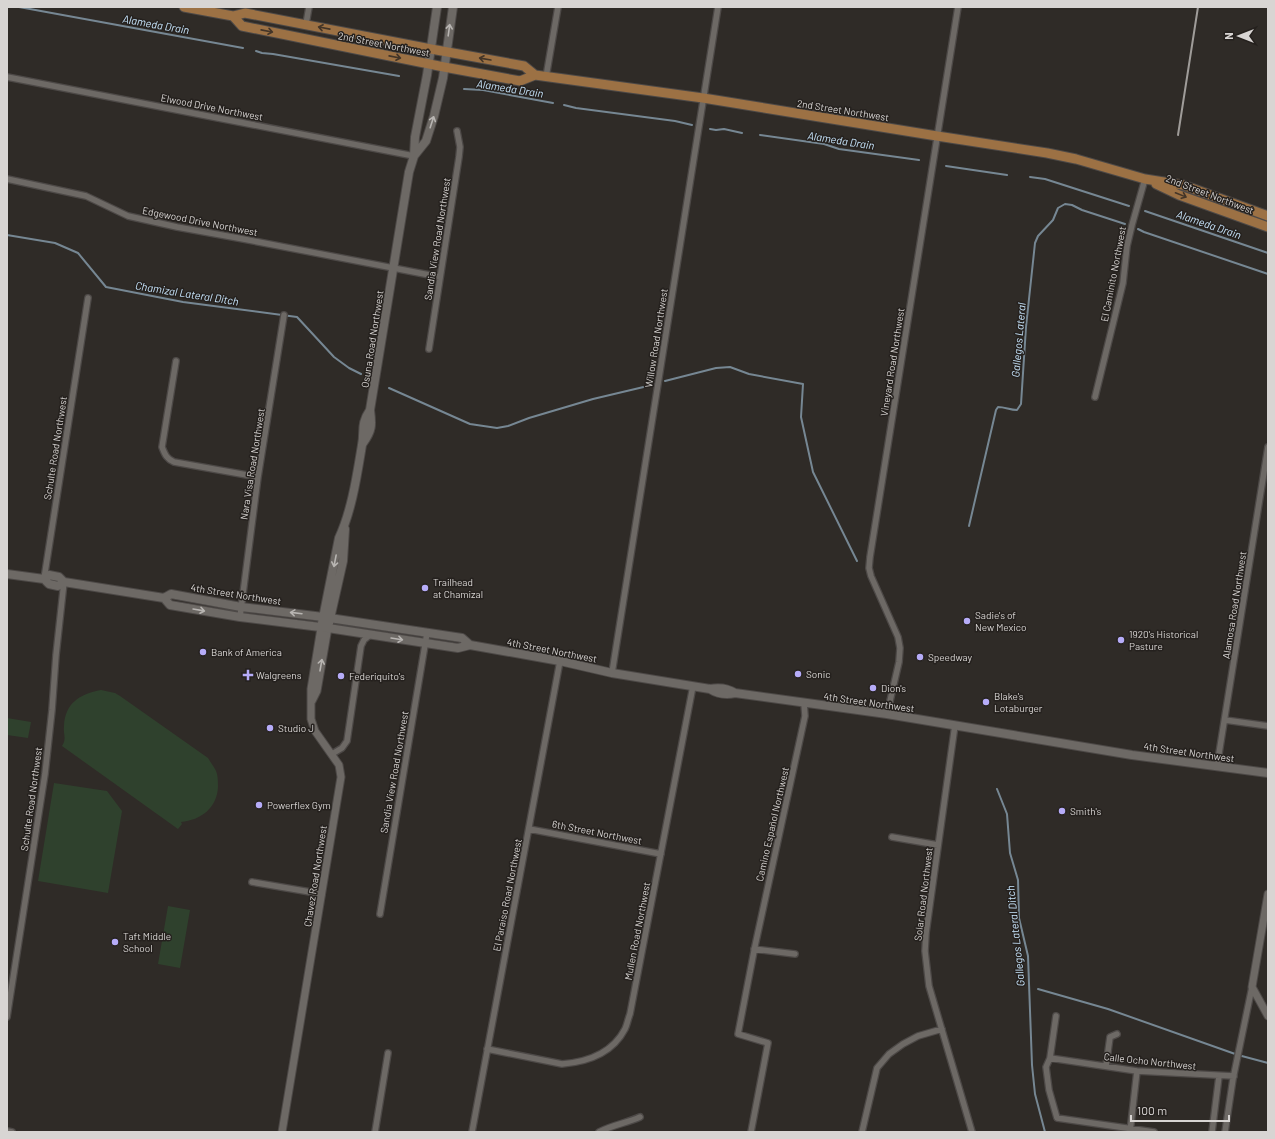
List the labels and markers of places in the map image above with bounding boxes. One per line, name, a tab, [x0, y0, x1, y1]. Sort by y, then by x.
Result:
place label: Trailhead at Chamizal	[433, 576, 483, 600]
marker: Trailhead at Chamizal	[420, 583, 430, 593]
place label: Sadie's of New Mexico	[975, 609, 1026, 633]
marker: Sadie's of New Mexico	[962, 616, 972, 626]
place label: 1920's Historical Pasture	[1129, 628, 1198, 652]
marker: 1920's Historical Pasture	[1116, 635, 1126, 645]
place label: Bank of America	[211, 646, 282, 658]
marker: Bank of America	[198, 647, 208, 657]
place label: Speedway	[928, 651, 973, 663]
marker: Speedway	[915, 652, 925, 662]
place label: Sonic	[806, 668, 830, 680]
place label: Walgreens	[256, 669, 302, 681]
marker: Sonic	[793, 669, 803, 679]
marker: Walgreens	[243, 670, 253, 680]
place label: Federiquito's	[349, 670, 405, 682]
marker: Federiquito's	[336, 671, 346, 681]
place label: Dion's	[881, 682, 906, 694]
marker: Dion's	[868, 683, 878, 693]
place label: Blake's Lotaburger	[994, 690, 1043, 714]
marker: Blake's Lotaburger	[981, 697, 991, 707]
place label: Studio J	[278, 722, 314, 734]
marker: Studio J	[265, 723, 275, 733]
place label: Powerflex Gym	[267, 799, 331, 811]
marker: Powerflex Gym	[254, 800, 264, 810]
place label: Smith's	[1070, 805, 1101, 817]
marker: Smith's	[1057, 806, 1067, 816]
place label: Taft Middle School	[123, 930, 171, 954]
marker: Taft Middle School	[110, 937, 120, 947]

